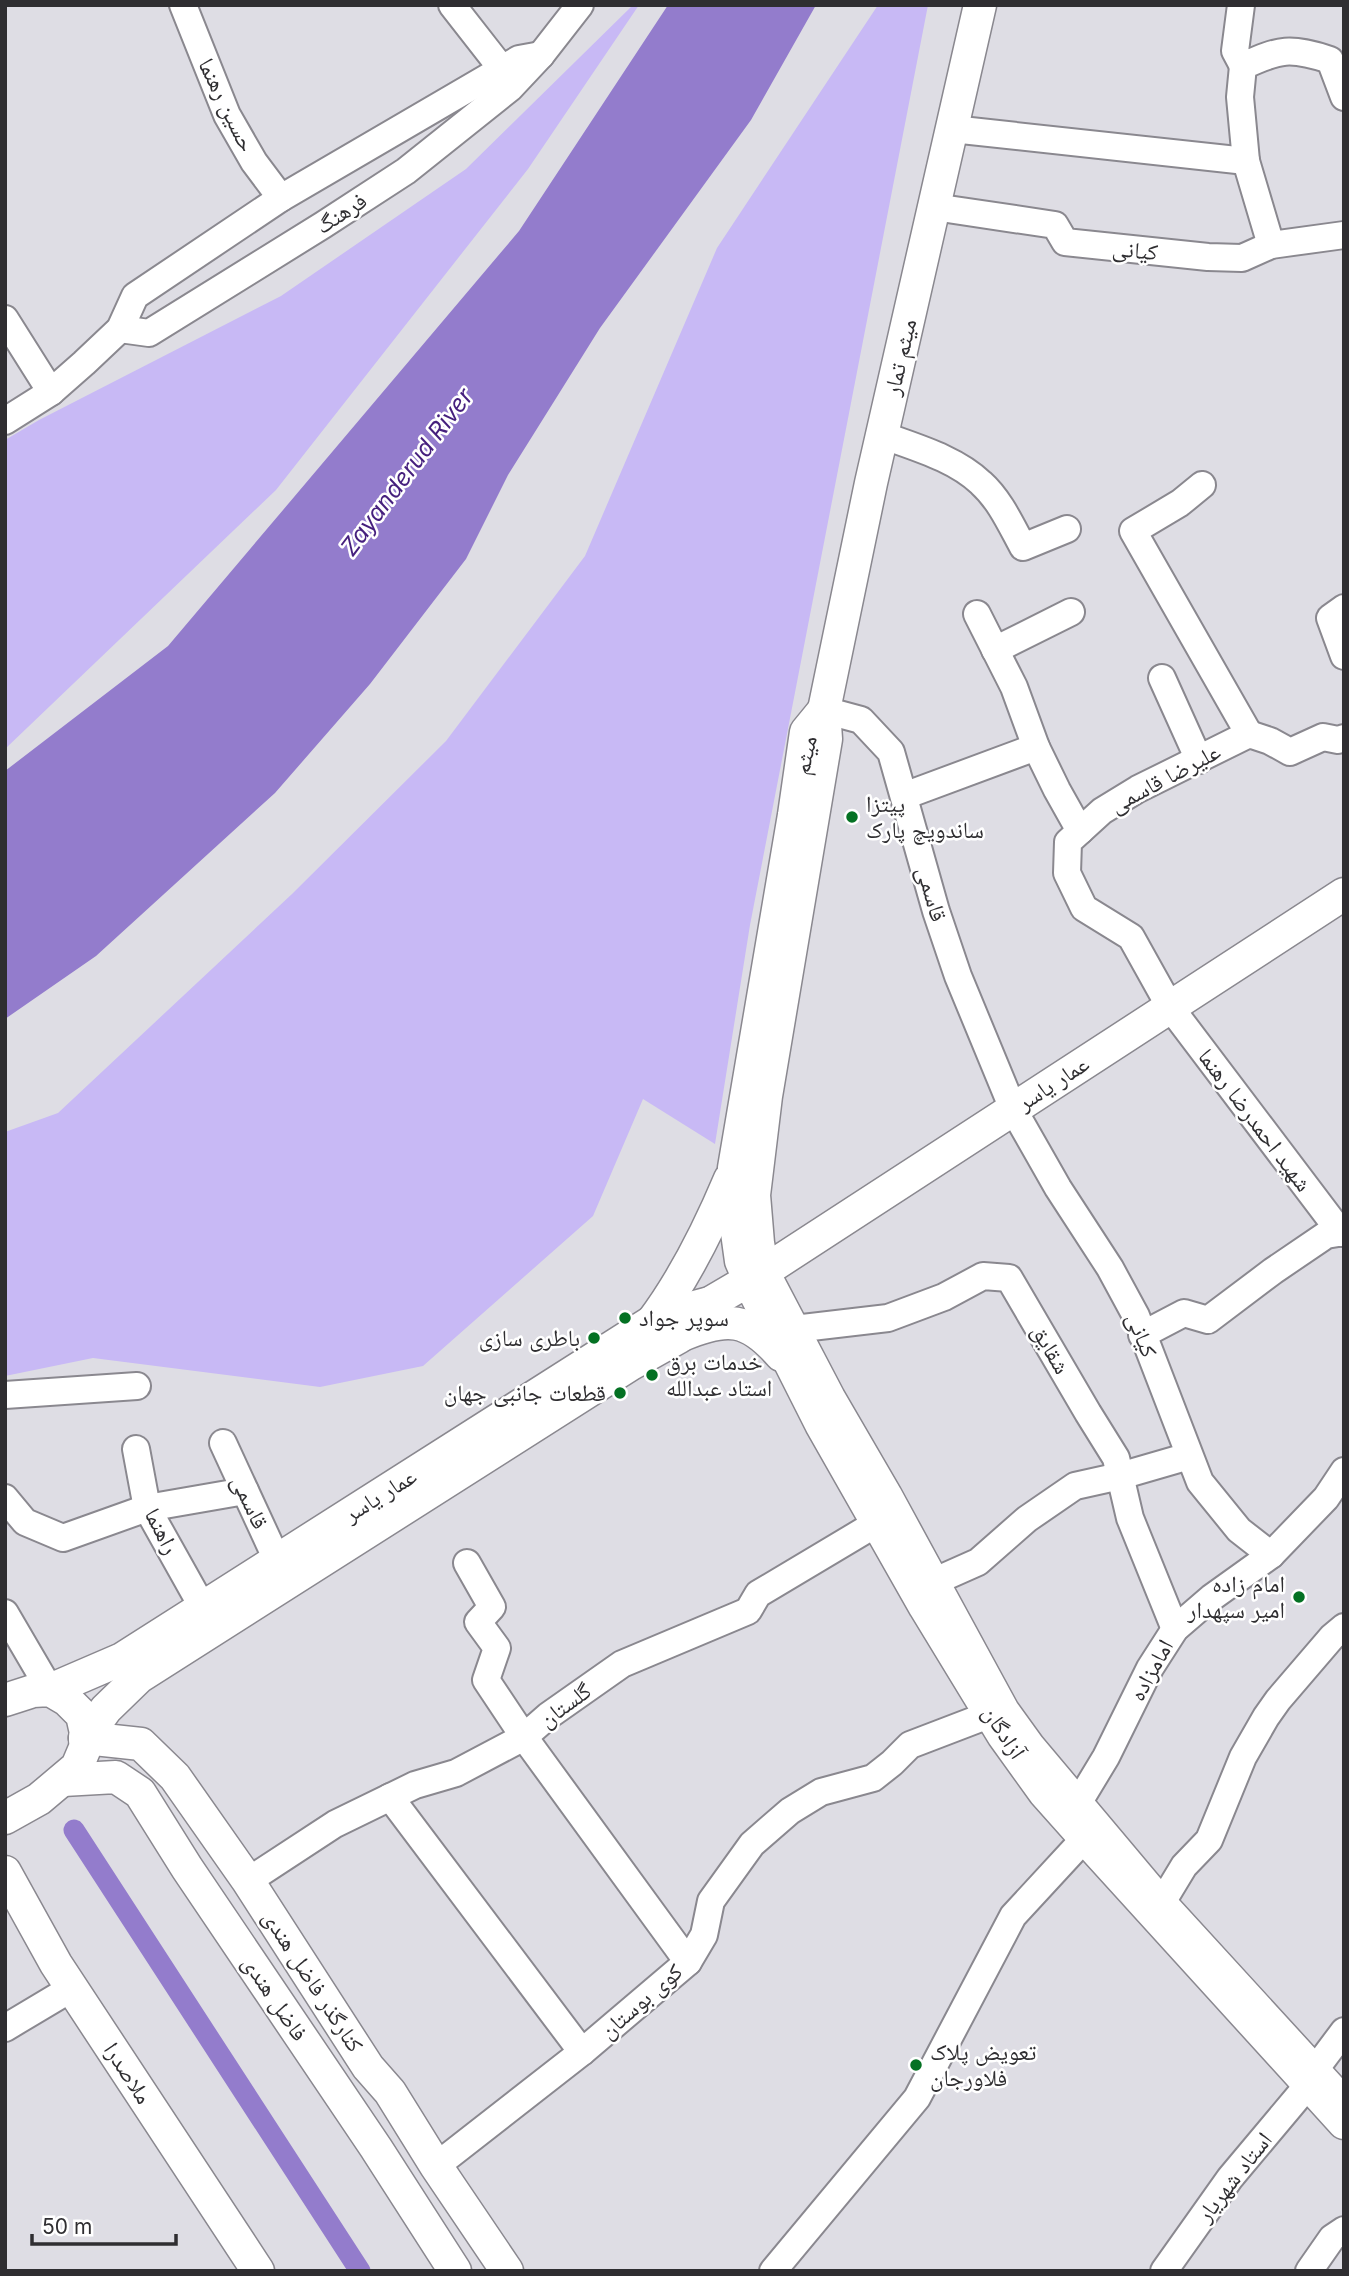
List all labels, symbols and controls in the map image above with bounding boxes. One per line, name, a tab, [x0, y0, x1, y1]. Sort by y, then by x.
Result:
street label: حسین رهنما	[192, 54, 262, 156]
street label: فرهنگ	[310, 186, 372, 240]
street label: کیانی	[1111, 234, 1160, 266]
street label: میثم تمار	[877, 316, 924, 399]
water label: Zayanderud River	[334, 382, 479, 561]
street label: میثم	[787, 733, 825, 778]
street label: علیرضا قاسمی	[1105, 737, 1225, 819]
place label: پیتزا ساندویچ پارک	[866, 790, 984, 845]
marker: پیتزا ساندویچ پارک	[844, 809, 860, 825]
street label: قاسمی	[911, 863, 953, 925]
street label: شهید احمدرضا رهنما	[1192, 1043, 1318, 1197]
street label: عمار یاسر	[1011, 1049, 1095, 1117]
place label: سوپر جواد	[639, 1304, 729, 1332]
street label: کیانی	[1120, 1309, 1164, 1362]
marker: سوپر جواد	[617, 1310, 633, 1326]
street label: شقایق	[1026, 1319, 1076, 1379]
place label: باطری سازی	[479, 1324, 580, 1352]
marker: باطری سازی	[586, 1330, 602, 1346]
place label: خدمات برق استاد عبدالله	[666, 1348, 772, 1402]
marker: خدمات برق استاد عبدالله	[644, 1367, 660, 1383]
place label: قطعات جانبی جهان	[444, 1379, 606, 1407]
marker: قطعات جانبی جهان	[612, 1385, 628, 1401]
street label: عمار یاسر	[338, 1462, 422, 1529]
street label: قاسمی	[225, 1471, 275, 1533]
street label: راهنما	[139, 1503, 185, 1559]
place label: امام زاده امیر سپهدار	[1187, 1570, 1285, 1624]
marker: امام زاده امیر سپهدار	[1291, 1589, 1307, 1605]
street label: امامزاده	[1123, 1634, 1179, 1706]
street label: گلستان	[533, 1676, 597, 1733]
street label: آزادگان	[976, 1700, 1032, 1765]
street label: کنارگذر فاضل هندی	[257, 1905, 369, 2057]
street label: فاضل هندی	[236, 1950, 314, 2046]
street label: کوی بوستان	[594, 1957, 689, 2045]
street label: ملاصدرا	[98, 2037, 158, 2109]
place label: تعویض پلاک فلاورجان	[930, 2038, 1037, 2092]
marker: تعویض پلاک فلاورجان	[908, 2057, 924, 2073]
street label: استاد شهریار	[1190, 2126, 1278, 2228]
scale bar	[32, 2202, 175, 2246]
text: 50 m	[42, 2214, 92, 2239]

